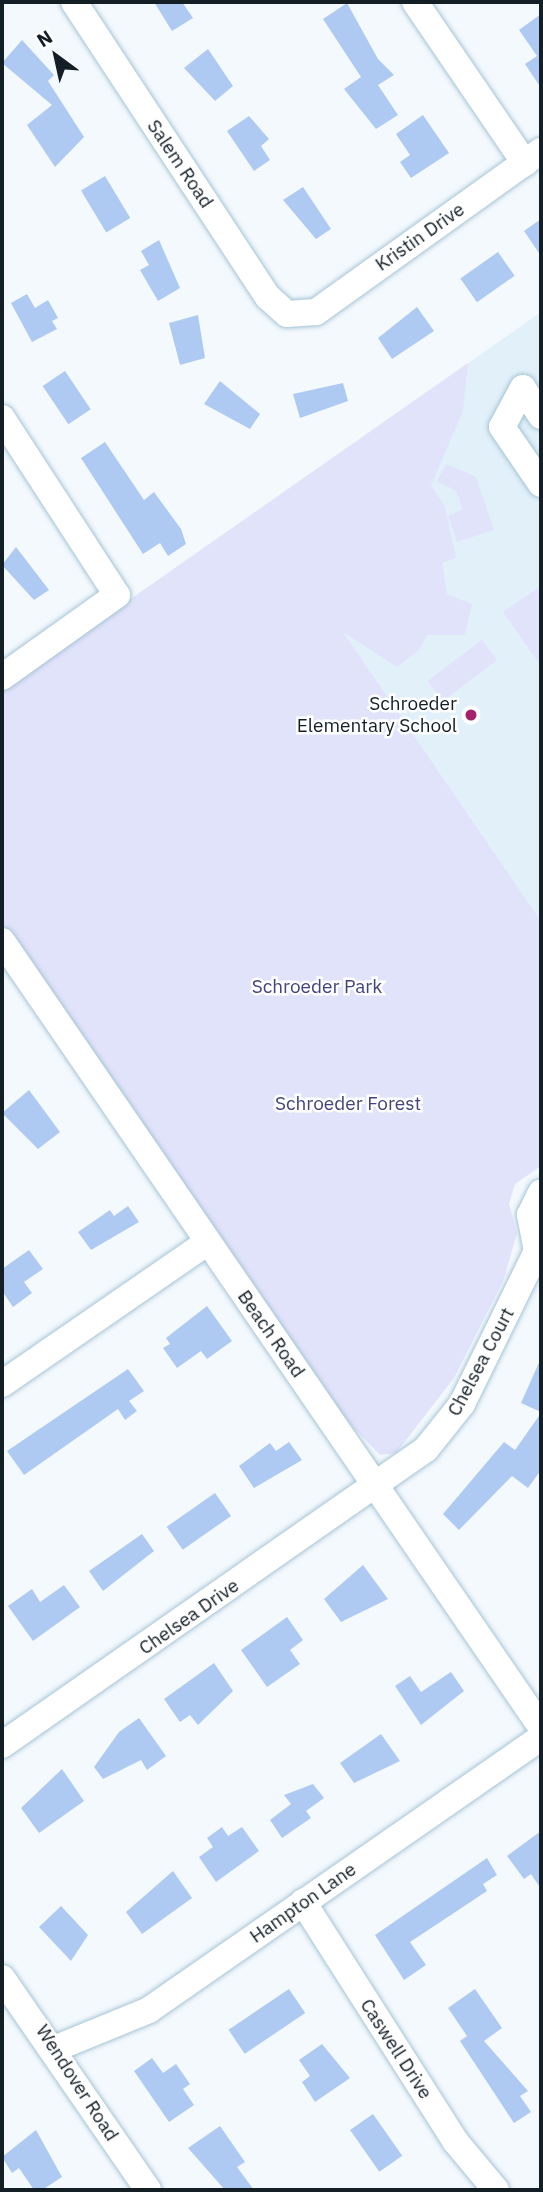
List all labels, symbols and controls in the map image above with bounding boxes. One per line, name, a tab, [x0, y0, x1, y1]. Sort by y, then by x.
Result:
north arrow	[21, 21, 91, 91]
text: N	[32, 25, 57, 52]
street label: Salem Road	[142, 116, 218, 212]
street label: Kristin Drive	[371, 198, 469, 276]
place label: Schroeder Elementary School	[297, 693, 457, 737]
marker: Schroeder Elementary School	[463, 707, 479, 723]
park label: Schroeder Park	[252, 976, 382, 998]
park label: Schroeder Forest	[275, 1093, 421, 1115]
street label: Beach Road	[233, 1286, 309, 1382]
street label: Chelsea Court	[443, 1304, 519, 1420]
street label: Chelsea Drive	[135, 1574, 243, 1660]
street label: Hampton Lane	[245, 1858, 361, 1948]
street label: Caswell Drive	[355, 1995, 437, 2103]
street label: Wendover Road	[31, 2021, 123, 2145]

